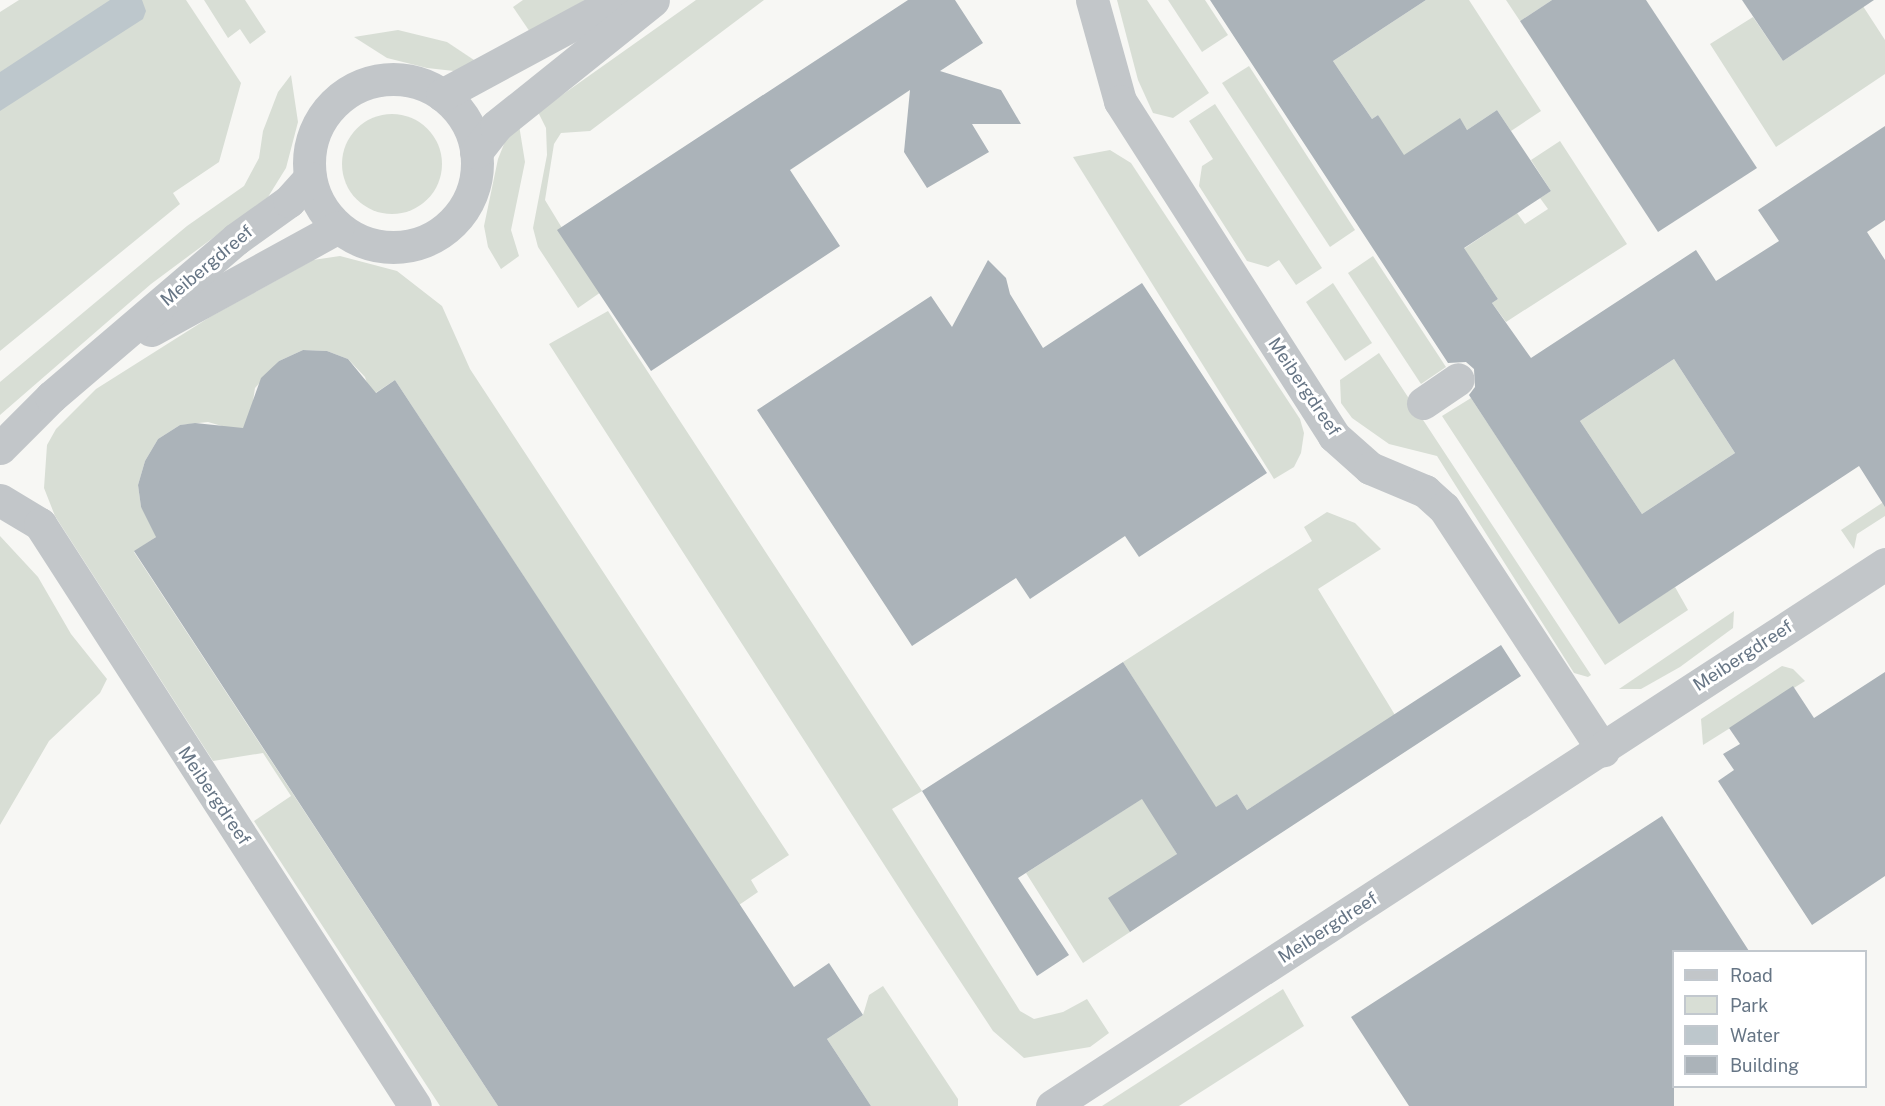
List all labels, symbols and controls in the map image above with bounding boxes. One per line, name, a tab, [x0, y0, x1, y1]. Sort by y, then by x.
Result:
street label: Meibergdreef	[156, 221, 258, 311]
street label: Meibergdreef	[1263, 334, 1345, 440]
street label: Meibergdreef	[1689, 616, 1797, 696]
street label: Meibergdreef	[173, 743, 255, 849]
street label: Meibergdreef	[1274, 888, 1382, 968]
legend	[1672, 950, 1867, 1088]
text: Road	[1730, 965, 1773, 986]
text: Park	[1730, 995, 1768, 1016]
text: Water	[1730, 1025, 1780, 1046]
text: Building	[1730, 1055, 1799, 1076]

